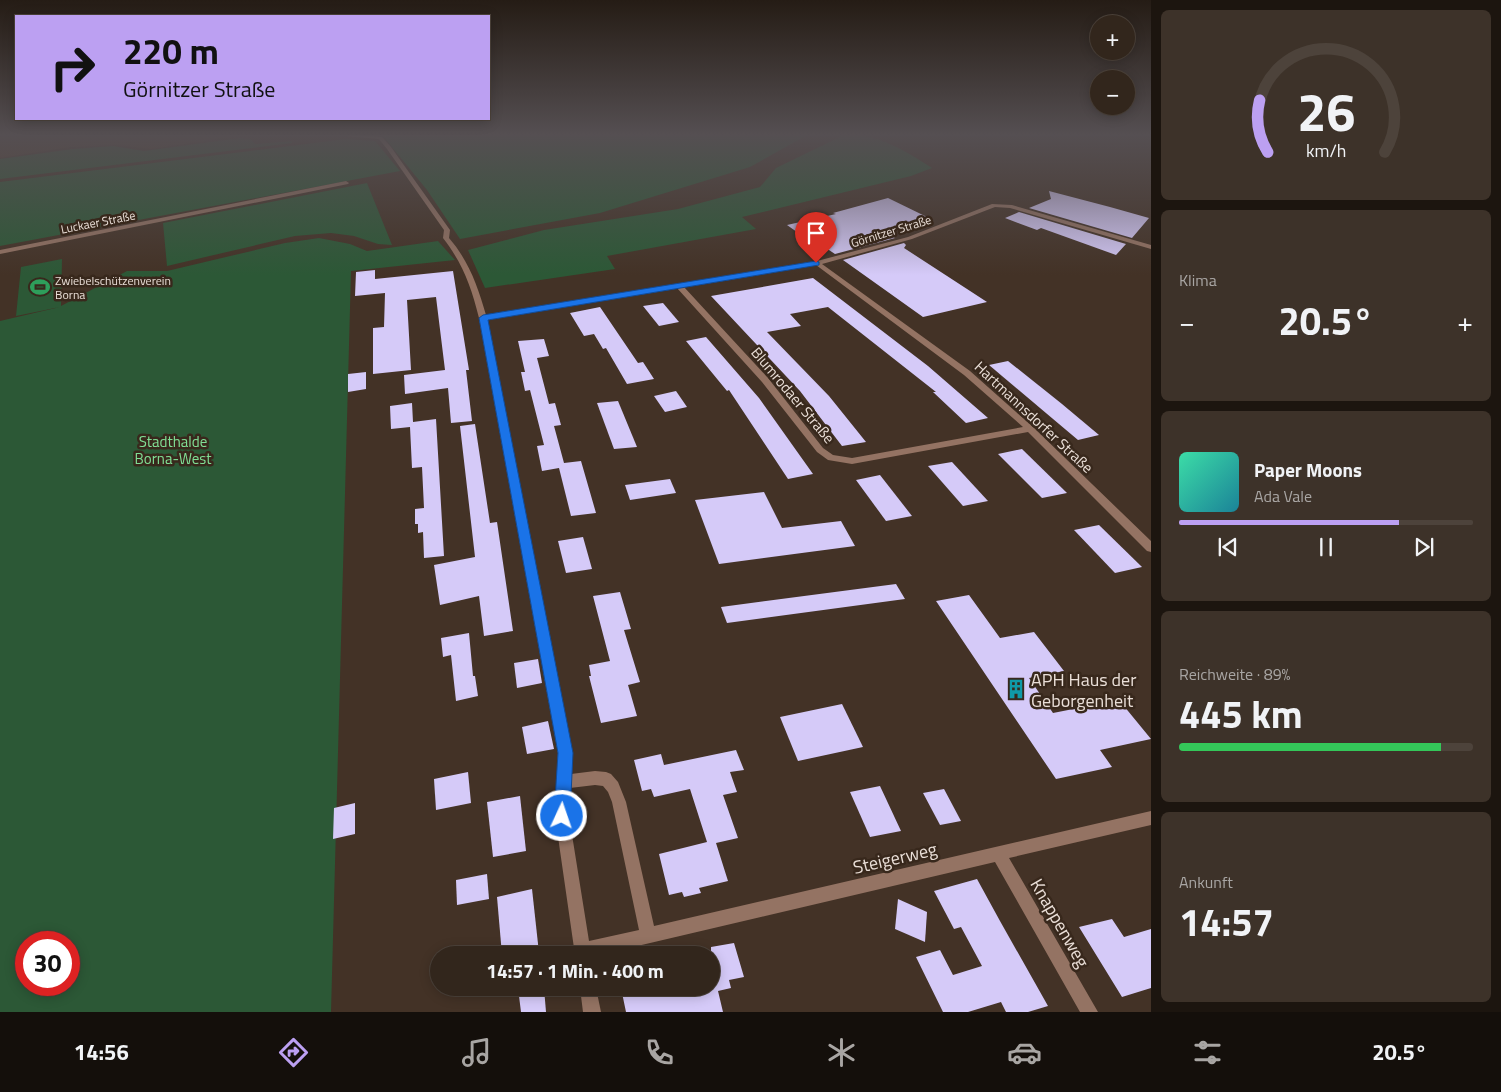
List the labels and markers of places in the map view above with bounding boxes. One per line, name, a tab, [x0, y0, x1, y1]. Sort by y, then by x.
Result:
pin	[795, 212, 837, 263]
place label: Zwiebelschützenverein Borna	[55, 271, 171, 304]
sports icon: Zwiebelschützenverein Borna	[29, 276, 51, 298]
place label: APH Haus der Geborgenheit	[1031, 666, 1136, 714]
building icon: APH Haus der Geborgenheit	[1005, 678, 1027, 700]

